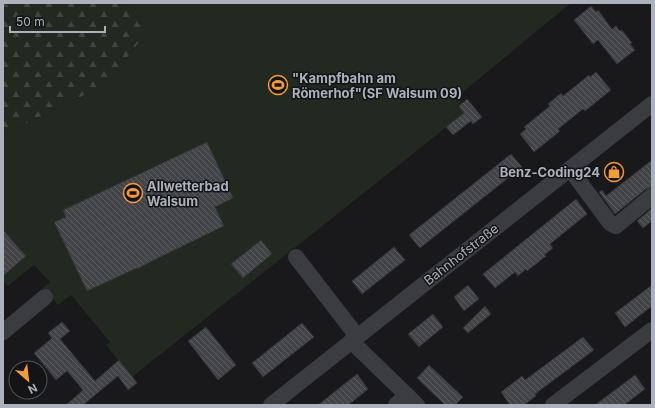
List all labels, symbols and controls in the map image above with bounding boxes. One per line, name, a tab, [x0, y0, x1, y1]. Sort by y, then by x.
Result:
scale bar	[10, 8, 105, 34]
text: 50 m	[16, 14, 45, 29]
place label: "Kampfbahn am Römerhof"(SF Walsum 09)	[292, 70, 462, 101]
sports icon: "Kampfbahn am Römerhof"(SF Walsum 09)	[267, 74, 289, 96]
shop icon: Benz-Coding24	[603, 161, 625, 183]
place label: Benz-Coding24	[500, 164, 600, 180]
place label: Allwetterbad Walsum	[147, 178, 229, 209]
sports icon: Allwetterbad Walsum	[122, 182, 144, 204]
street label: Bahnhofstraße	[421, 220, 501, 288]
north arrow	[8, 360, 48, 400]
text: N	[26, 381, 40, 397]

